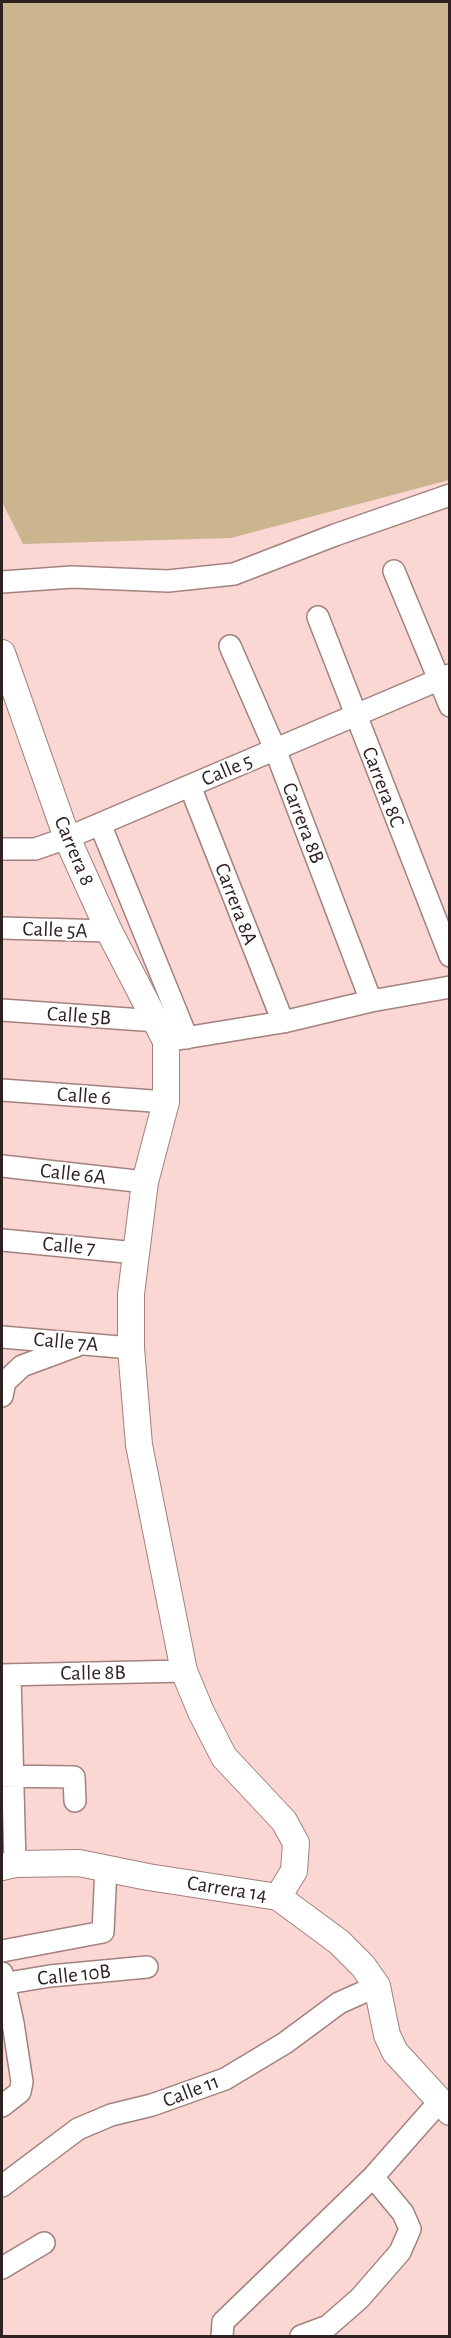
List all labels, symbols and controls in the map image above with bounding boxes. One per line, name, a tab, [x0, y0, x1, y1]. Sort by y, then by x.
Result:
street label: Carrera 8C	[356, 743, 410, 831]
street label: Calle 5	[198, 748, 256, 792]
street label: Carrera 8B	[276, 779, 330, 867]
street label: Carrera 8	[48, 812, 100, 890]
street label: Carrera 8A	[209, 860, 263, 948]
street label: Calle 5A	[22, 916, 88, 944]
street label: Calle 5B	[46, 1001, 112, 1031]
street label: Calle 6	[56, 1082, 112, 1110]
street label: Calle 6A	[39, 1158, 107, 1190]
street label: Calle 7	[42, 1231, 96, 1261]
street label: Calle 7A	[33, 1327, 99, 1357]
street label: Calle 8B	[60, 1660, 126, 1686]
street label: Carrera 14	[185, 1870, 269, 1908]
street label: Calle 10B	[36, 1959, 112, 1991]
street label: Calle 11	[159, 2069, 223, 2113]

